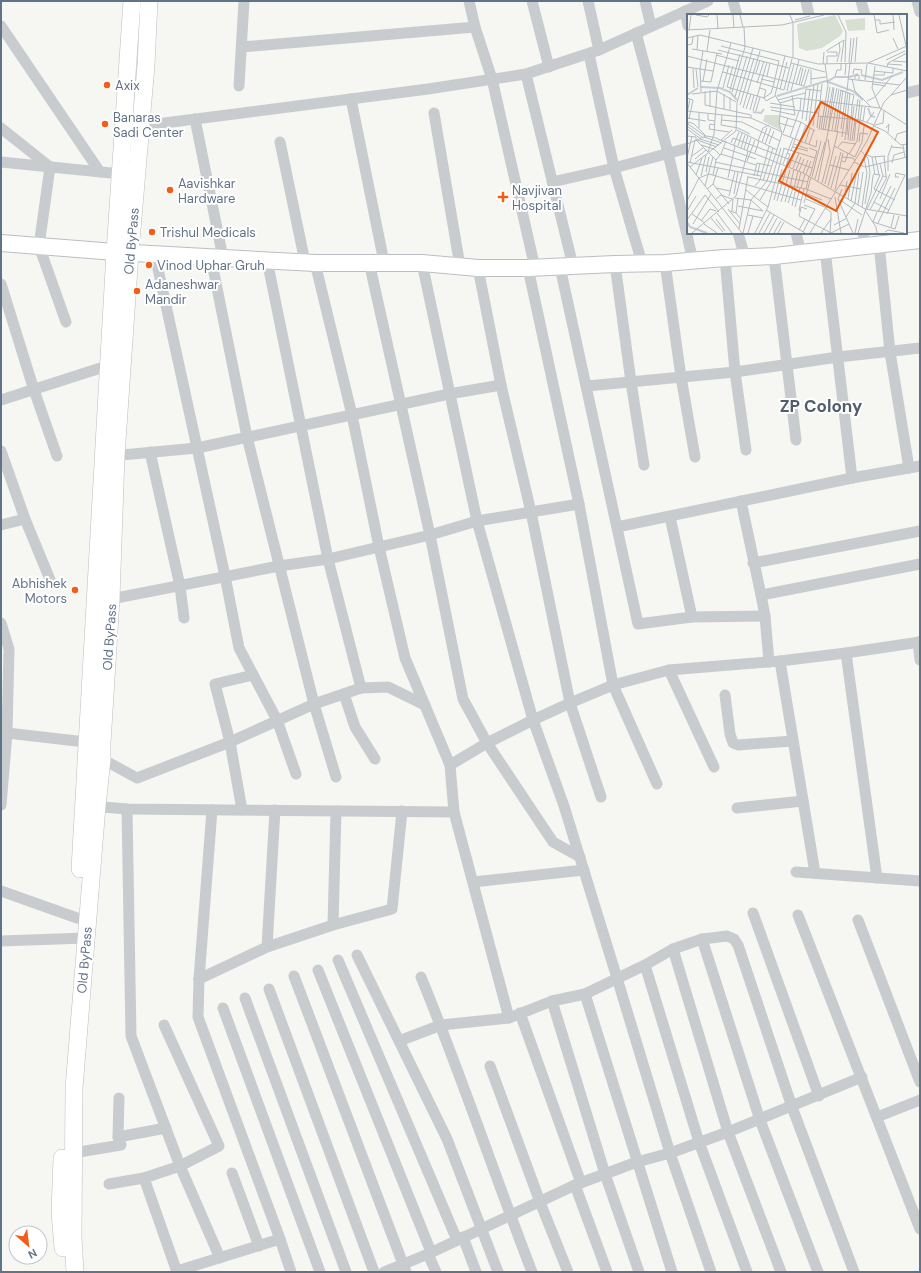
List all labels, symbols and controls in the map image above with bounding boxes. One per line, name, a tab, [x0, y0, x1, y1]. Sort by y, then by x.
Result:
inset map	[687, 14, 907, 234]
place label: Axix	[115, 77, 140, 94]
marker: Axix	[102, 80, 112, 90]
place label: Banaras Sadi Center	[113, 109, 184, 141]
marker: Banaras Sadi Center	[100, 119, 110, 129]
place label: Aavishkar Hardware	[178, 175, 236, 207]
place label: Navjivan Hospital	[512, 182, 562, 214]
marker: Aavishkar Hardware	[165, 185, 175, 195]
marker: Navjivan Hospital	[497, 191, 509, 203]
street label: Old ByPass	[120, 207, 143, 275]
place label: Trishul Medicals	[160, 224, 256, 241]
marker: Trishul Medicals	[147, 227, 157, 237]
place label: Vinod Uphar Gruh	[157, 257, 265, 274]
marker: Vinod Uphar Gruh	[144, 260, 154, 270]
place label: Adaneshwar Mandir	[145, 276, 219, 308]
marker: Adaneshwar Mandir	[132, 286, 142, 296]
district label: ZP Colony	[780, 395, 862, 417]
place label: Abhishek Motors	[12, 575, 67, 607]
marker: Abhishek Motors	[70, 585, 80, 595]
street label: Old ByPass	[99, 603, 120, 671]
street label: Old ByPass	[73, 926, 96, 994]
north arrow	[8, 1225, 48, 1265]
text: N	[26, 1246, 40, 1262]

